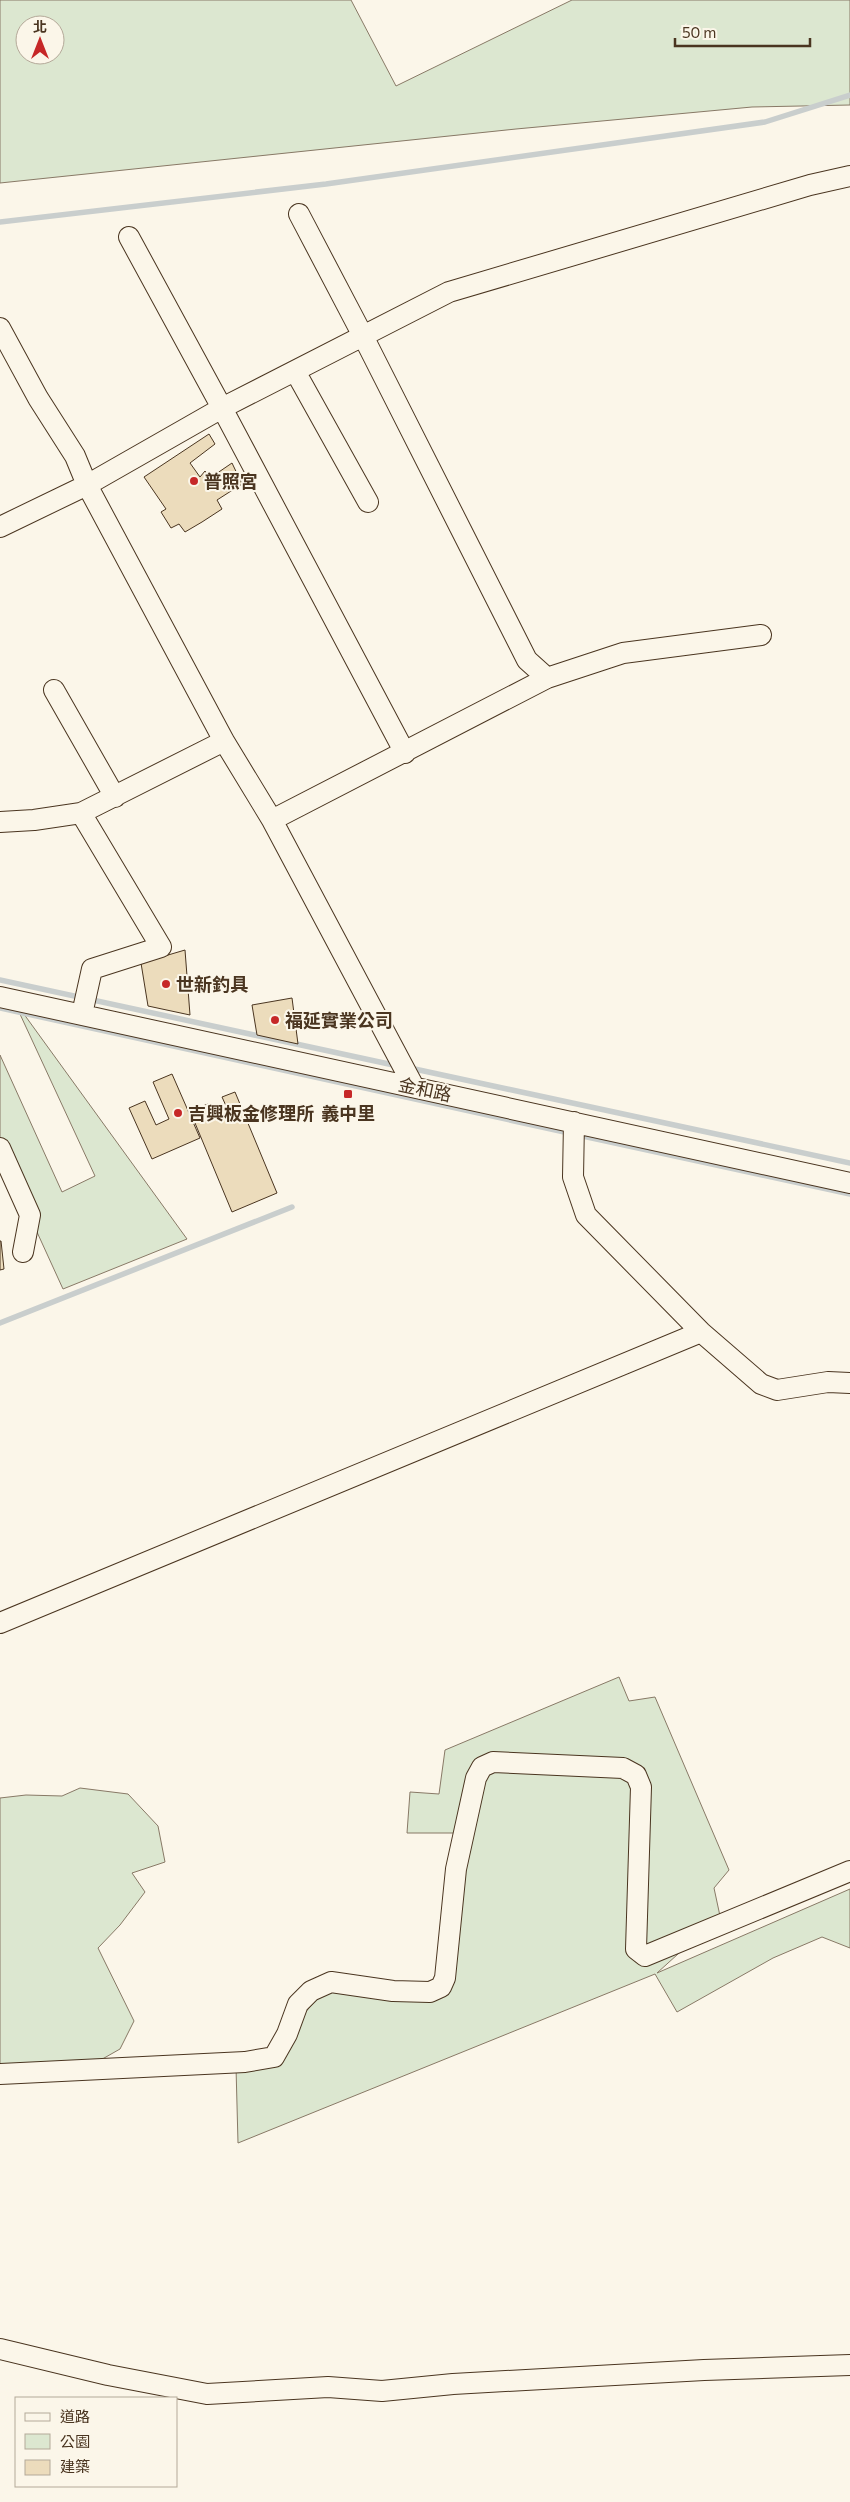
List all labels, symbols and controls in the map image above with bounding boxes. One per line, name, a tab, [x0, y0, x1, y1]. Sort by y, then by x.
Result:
north arrow	[15, 15, 65, 65]
scale bar	[675, 15, 810, 47]
text: 北	[33, 18, 47, 35]
text: 50 m	[682, 23, 716, 41]
place label: 普照宮	[204, 470, 258, 492]
marker: 普照宮	[188, 475, 200, 487]
place label: 世新釣具	[176, 973, 248, 995]
marker: 世新釣具	[160, 978, 172, 990]
place label: 福延實業公司	[285, 1009, 393, 1031]
marker: 福延實業公司	[269, 1014, 281, 1026]
street label: 金和路	[396, 1073, 454, 1105]
marker: 義中里	[342, 1088, 354, 1100]
place label: 吉興板金修理所	[188, 1102, 314, 1124]
place label: 義中里	[321, 1102, 375, 1124]
marker: 吉興板金修理所	[172, 1107, 184, 1119]
legend	[15, 2397, 178, 2487]
text: 道路	[60, 2407, 90, 2425]
text: 公園	[60, 2432, 90, 2450]
text: 建築	[60, 2457, 90, 2475]

